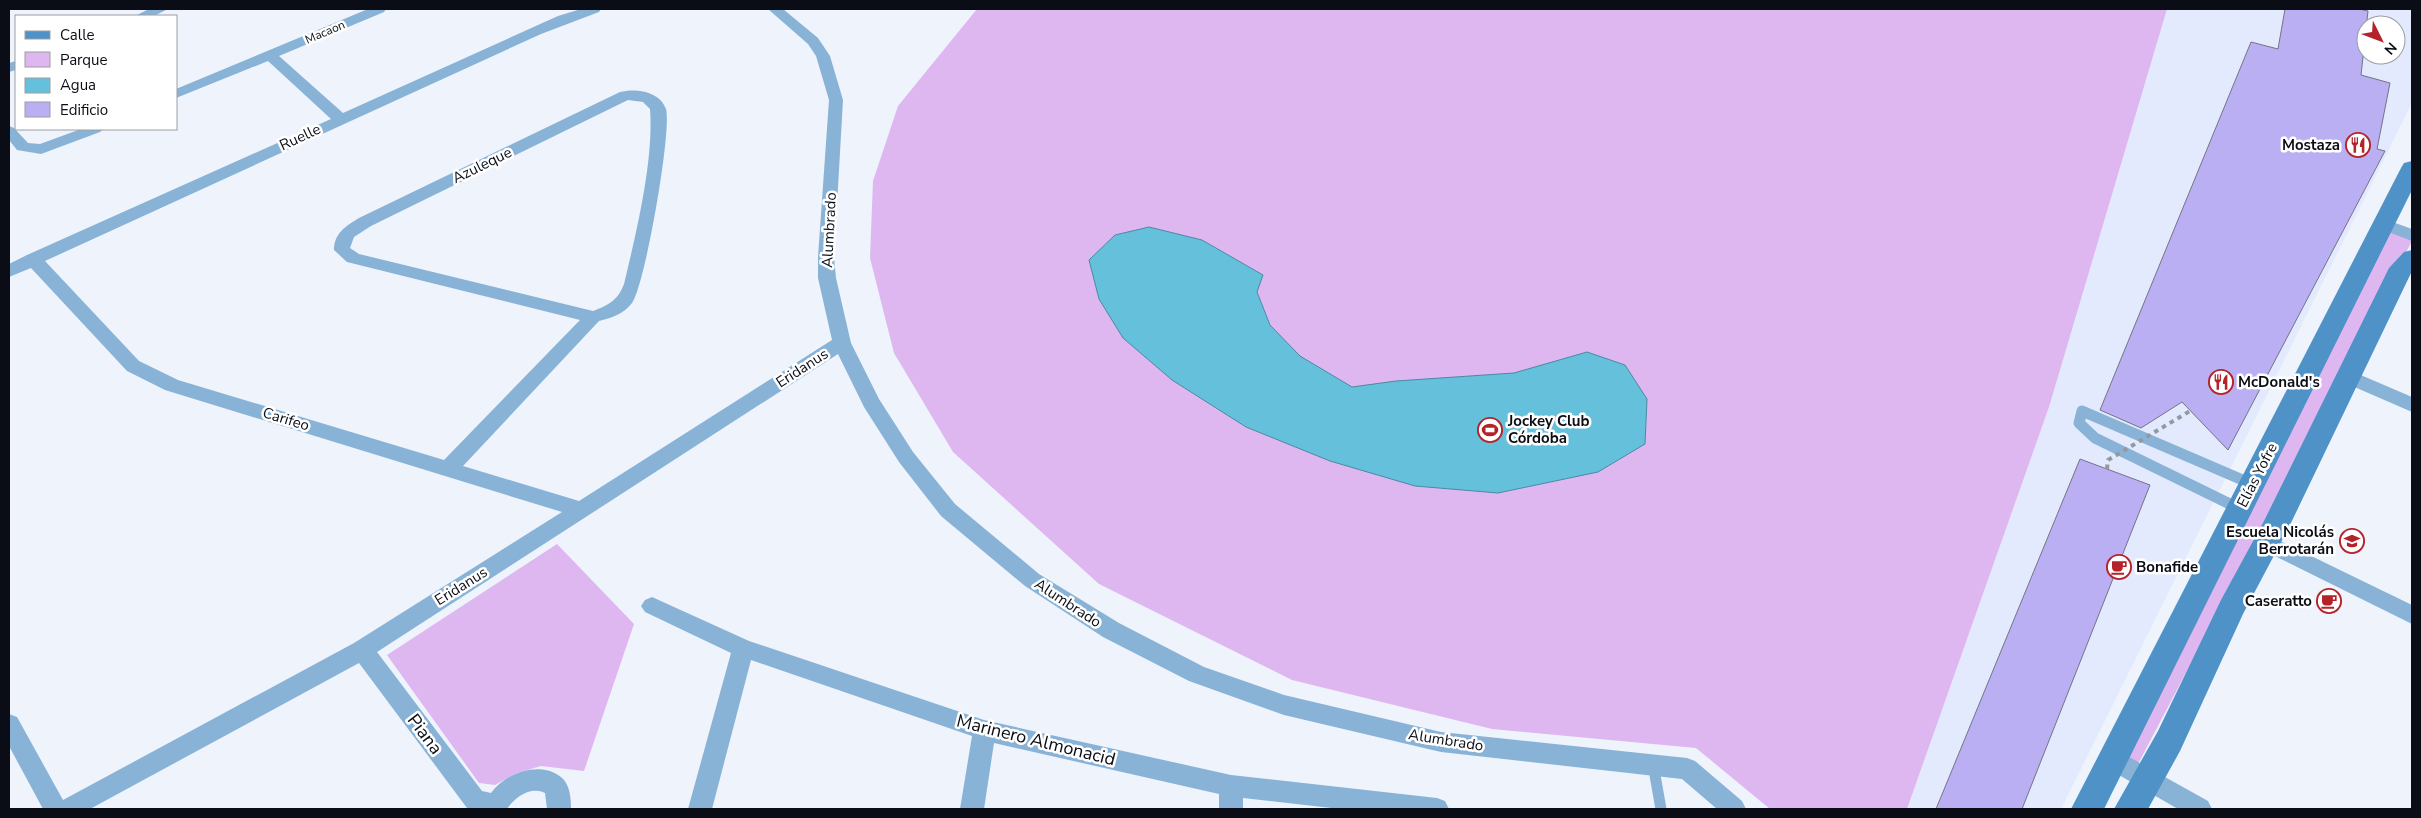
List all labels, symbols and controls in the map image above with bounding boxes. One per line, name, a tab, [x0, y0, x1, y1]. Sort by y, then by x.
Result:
legend	[15, 15, 178, 130]
north arrow	[2356, 15, 2406, 65]
street label: Macaon	[303, 16, 347, 48]
text: Calle	[60, 25, 95, 45]
text: N	[2380, 38, 2401, 59]
text: Parque	[60, 50, 108, 70]
text: Agua	[60, 75, 96, 95]
text: Edificio	[60, 100, 108, 120]
street label: Ruelle	[276, 119, 324, 155]
restaurant icon: Mostaza	[2345, 132, 2371, 158]
place label: Mostaza	[2282, 135, 2340, 155]
street label: Azuleque	[449, 142, 515, 188]
street label: Alumbrado	[817, 192, 841, 268]
street label: Eridanus	[772, 344, 832, 392]
restaurant icon: McDonald's	[2208, 369, 2234, 395]
place label: McDonald's	[2238, 372, 2320, 392]
street label: Carifeo	[260, 402, 312, 436]
place label: Jockey Club Córdoba	[1507, 411, 1590, 448]
sports icon: Jockey Club Córdoba	[1477, 417, 1503, 443]
street label: Elías Yofre	[2232, 439, 2282, 511]
place label: Escuela Nicolás Berrotarán	[2226, 522, 2334, 559]
school or university icon: Escuela Nicolás Berrotarán	[2339, 528, 2365, 554]
cafe icon: Bonafide	[2106, 554, 2132, 580]
place label: Bonafide	[2136, 557, 2198, 577]
street label: Eridanus	[431, 562, 491, 610]
street label: Alumbrado	[1031, 574, 1105, 632]
cafe icon: Caseratto	[2316, 588, 2342, 614]
place label: Caseratto	[2245, 591, 2312, 611]
street label: Piana	[402, 709, 448, 759]
street label: Marinero Almonacid	[954, 709, 1118, 771]
street label: Alumbrado	[1407, 724, 1485, 756]

